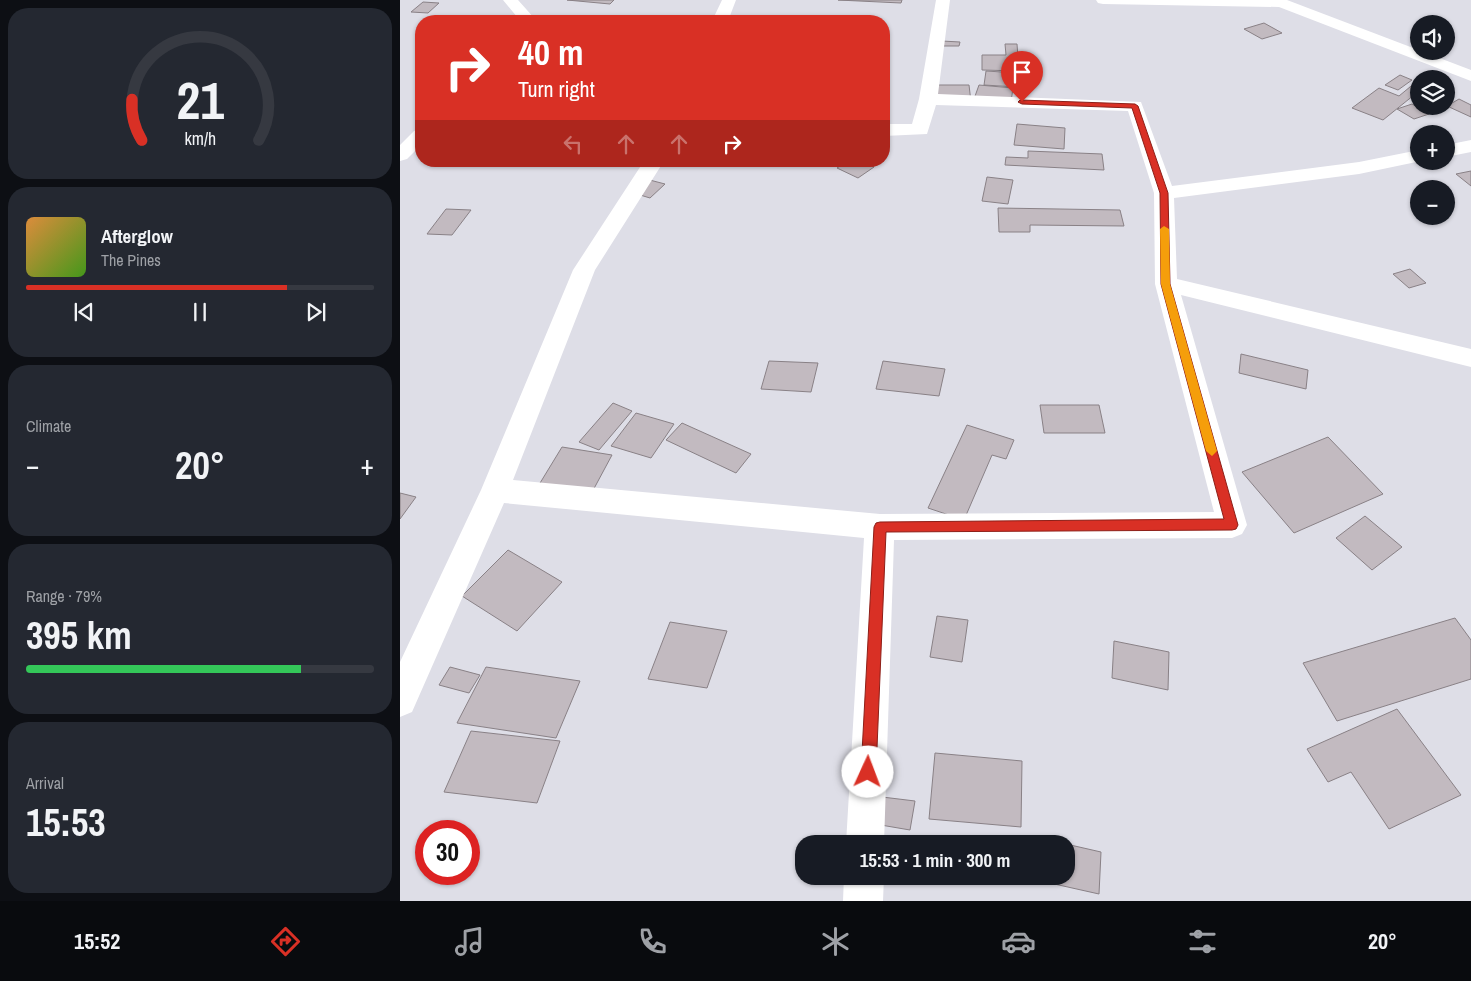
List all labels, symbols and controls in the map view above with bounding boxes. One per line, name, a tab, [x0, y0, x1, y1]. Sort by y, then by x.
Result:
map controls	[1410, 15, 1455, 225]
button: sound	[1410, 15, 1455, 60]
text: 40 m	[518, 29, 583, 76]
icon: right	[435, 35, 500, 100]
pin	[1001, 51, 1043, 102]
icon: arrive	[1008, 58, 1036, 86]
text: 21	[176, 65, 224, 135]
button: layers	[1410, 70, 1455, 115]
text: Turn right	[518, 74, 595, 104]
button: +	[1410, 125, 1455, 170]
text: km/h	[184, 127, 216, 151]
icon: left	[559, 130, 587, 158]
icon: ahead	[612, 130, 640, 158]
icon: ahead	[665, 130, 693, 158]
icon: right	[718, 130, 746, 158]
button: −	[1410, 180, 1455, 225]
text: Afterglow	[101, 223, 173, 249]
text: The Pines	[101, 249, 161, 271]
icon: previous	[70, 298, 98, 326]
icon: pause	[186, 298, 214, 326]
icon: next	[302, 298, 330, 326]
text: Climate	[26, 415, 71, 437]
text: 20°	[175, 440, 225, 491]
text: −	[26, 446, 39, 484]
text: +	[361, 446, 374, 484]
text: Range · 79%	[26, 585, 102, 607]
text: 395 km	[26, 610, 132, 661]
position arrow	[841, 745, 893, 797]
text: Arrival	[26, 772, 64, 794]
text: 15:53	[26, 797, 106, 848]
speed limit sign: 30	[415, 820, 480, 885]
text: 15:53 · 1 min · 300 m	[860, 847, 1010, 873]
icon: directions	[268, 924, 303, 959]
icon: music	[452, 924, 487, 959]
icon: phone	[635, 924, 670, 959]
icon: climate	[818, 924, 853, 959]
icon: car	[1001, 924, 1036, 959]
icon: filters	[1185, 924, 1220, 959]
text: 15:52	[74, 926, 120, 956]
text: 20°	[1368, 926, 1397, 956]

